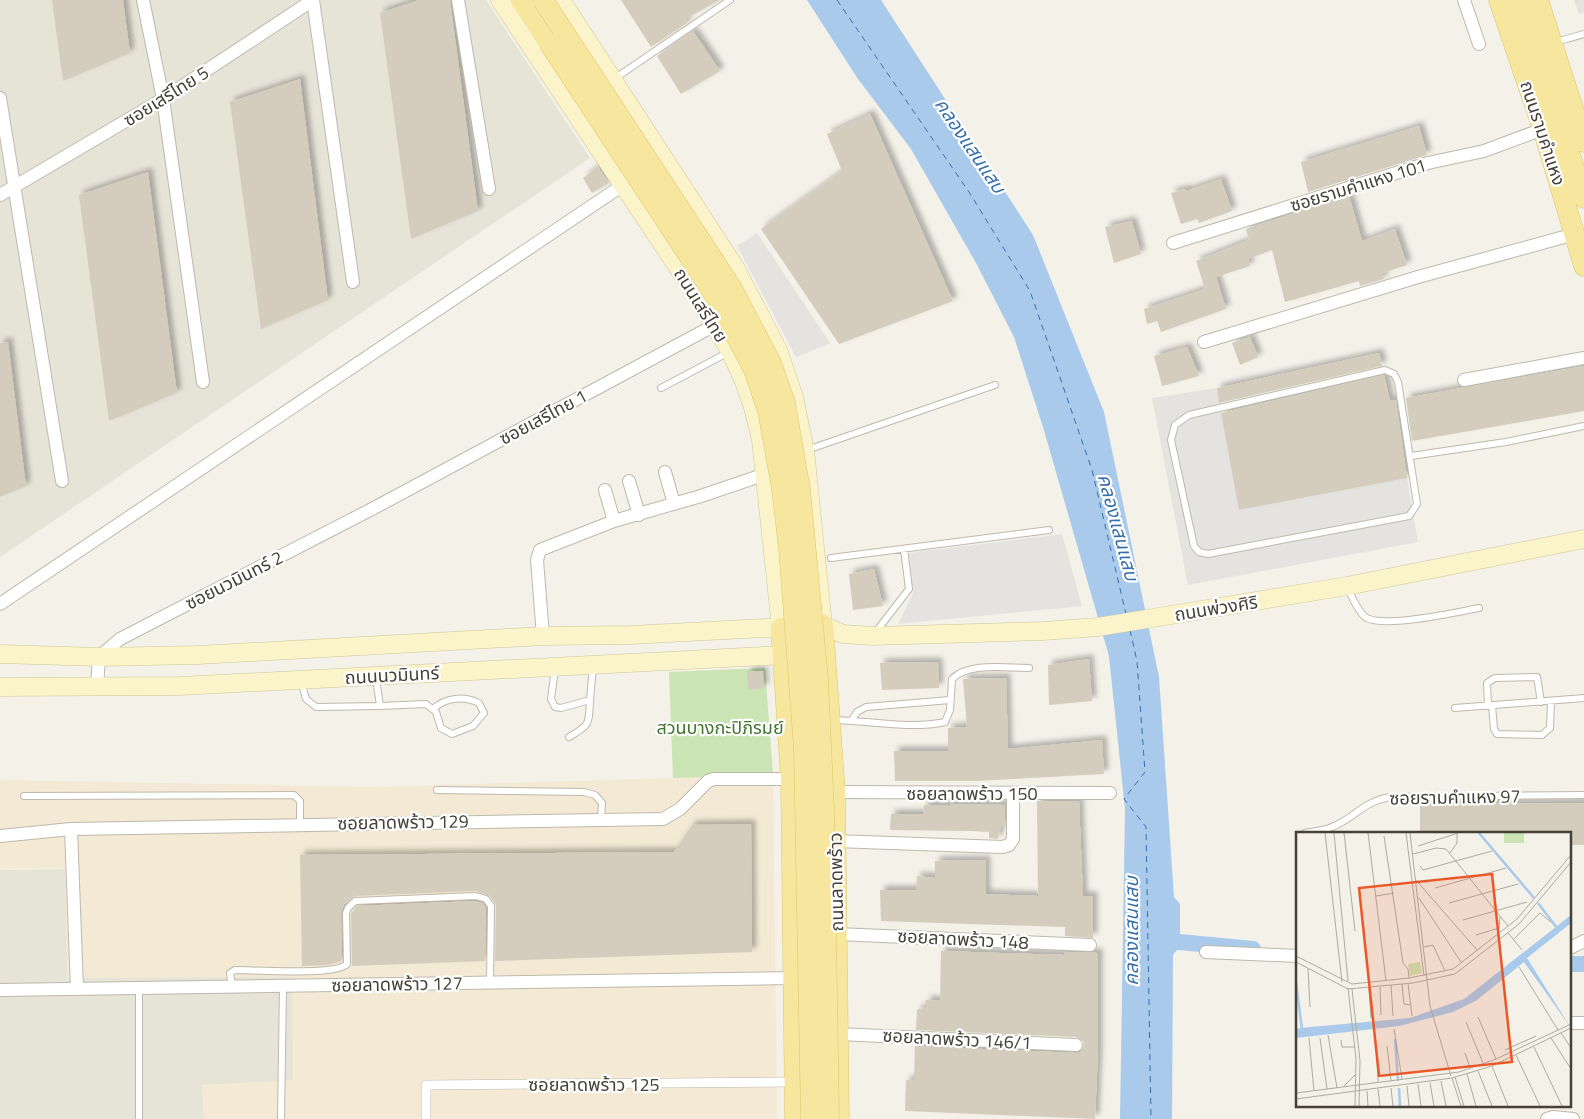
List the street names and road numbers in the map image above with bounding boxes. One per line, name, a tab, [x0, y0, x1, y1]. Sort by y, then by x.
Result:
street label: ซอยเสรีไทย 5	[118, 59, 214, 133]
street label: ถนนรามคำแหง	[1513, 77, 1573, 189]
street label: ซอยรามคำแหง 101	[1287, 151, 1429, 219]
street label: ถนนเสรีไทย	[667, 262, 735, 348]
street label: ซอยเสรีไทย 1	[494, 382, 592, 452]
street label: ซอยนวมินทร์ 2	[180, 544, 288, 616]
street label: ถนนพ่วงศิริ	[1172, 588, 1260, 628]
street label: ถนนนวมินทร์	[344, 659, 441, 691]
street label: ซอยลาดพร้าว 150	[906, 780, 1038, 807]
street label: ซอยรามคำแหง 97	[1389, 782, 1521, 812]
street label: ซอยลาดพร้าว 129	[337, 807, 469, 837]
street label: ถนนลาดพร้าว	[822, 832, 850, 932]
street label: ซอยลาดพร้าว 148	[897, 922, 1029, 956]
street label: ซอยลาดพร้าว 127	[331, 969, 463, 999]
street label: ซอยลาดพร้าว 146/1	[882, 1022, 1032, 1056]
street label: ซอยลาดพร้าว 125	[528, 1071, 660, 1098]

